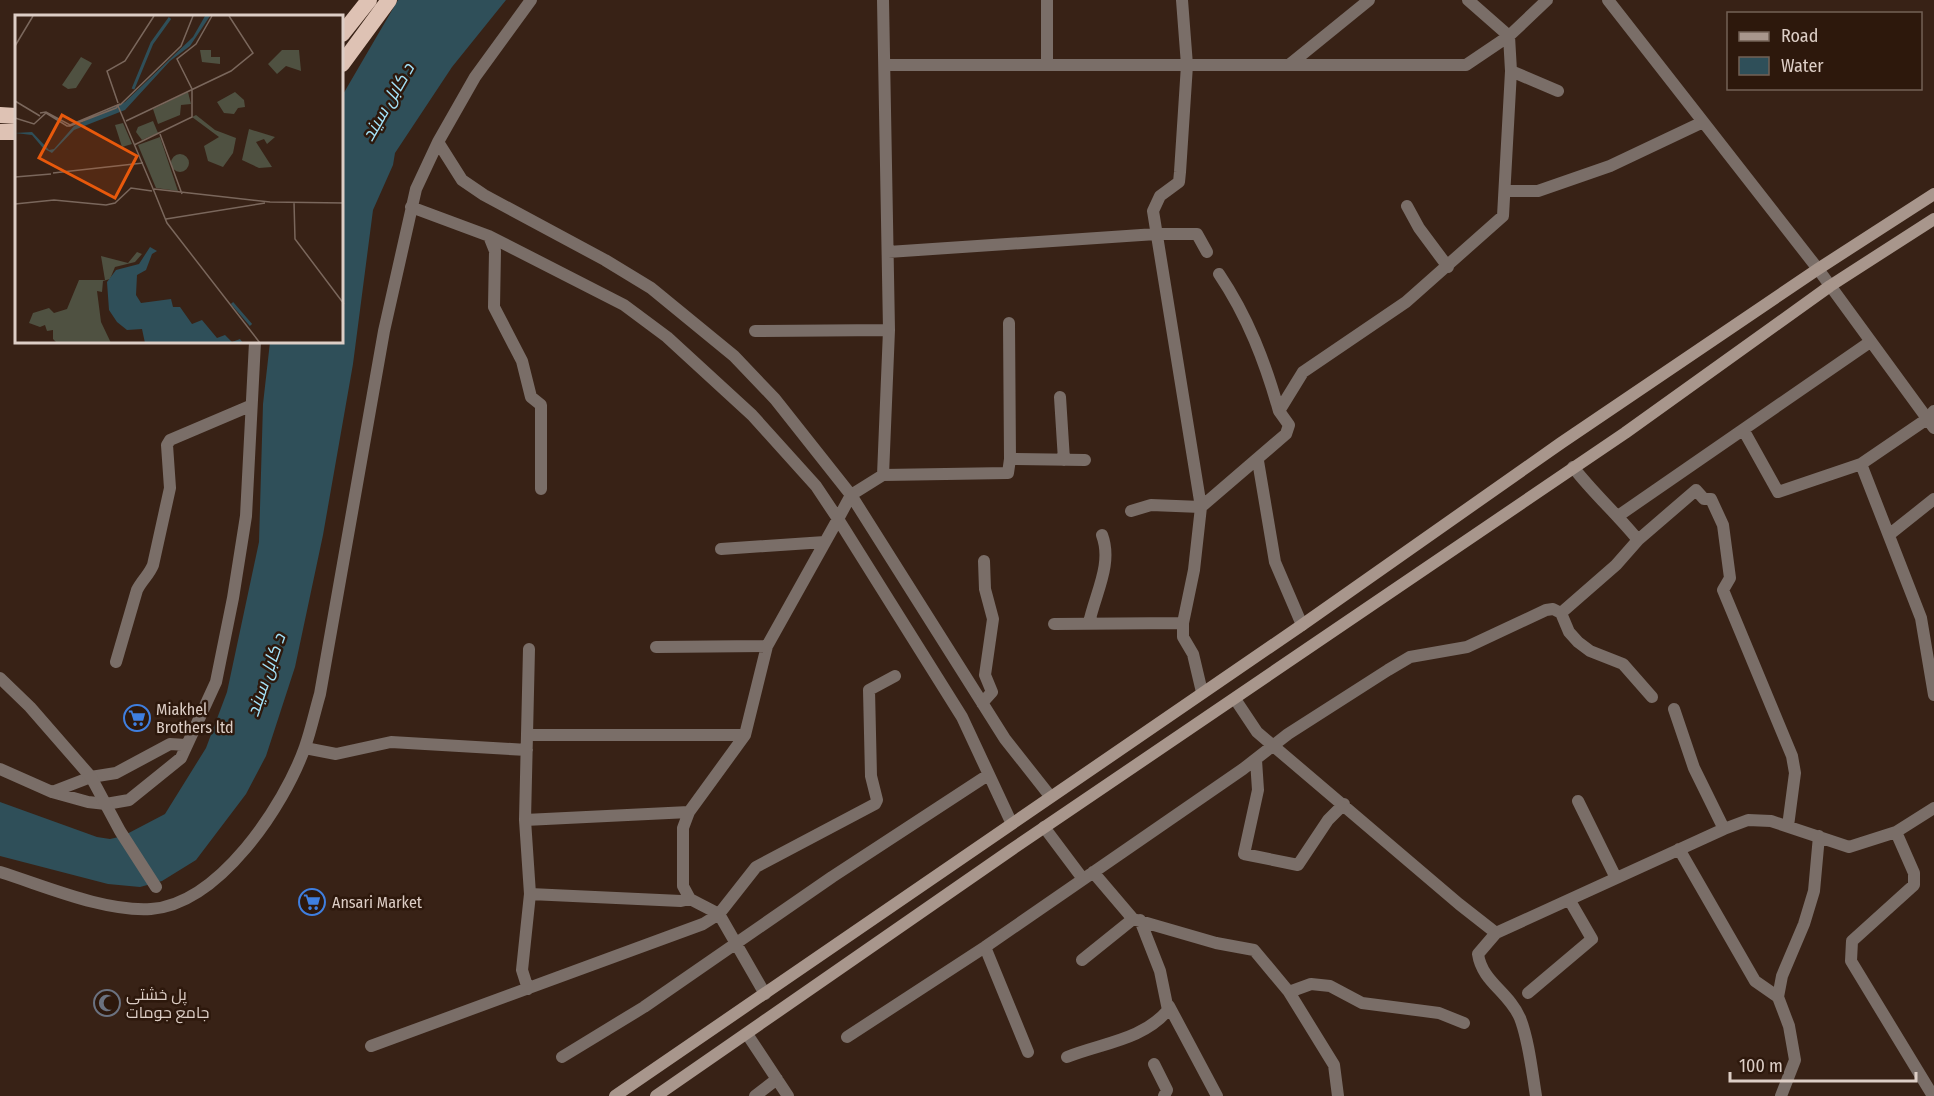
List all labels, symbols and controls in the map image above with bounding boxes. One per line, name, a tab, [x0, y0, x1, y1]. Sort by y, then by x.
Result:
legend	[1727, 12, 1922, 90]
inset map	[15, 15, 344, 344]
text: Road	[1781, 25, 1818, 47]
text: Water	[1781, 55, 1824, 77]
water label: د کابل سيند	[357, 58, 420, 145]
water label: د کابل سيند	[242, 630, 291, 719]
place label: Miakhel Brothers ltd	[156, 700, 234, 737]
supermarket icon: Miakhel Brothers ltd	[122, 703, 152, 733]
supermarket icon: Ansari Market	[297, 887, 327, 917]
place label: Ansari Market	[332, 893, 423, 912]
place label: پل خشتی جامع جومات	[126, 985, 210, 1024]
mosque icon: پل خشتی جامع جومات	[92, 988, 122, 1018]
scale bar	[1730, 1045, 1916, 1083]
text: 100 m	[1739, 1055, 1783, 1077]

